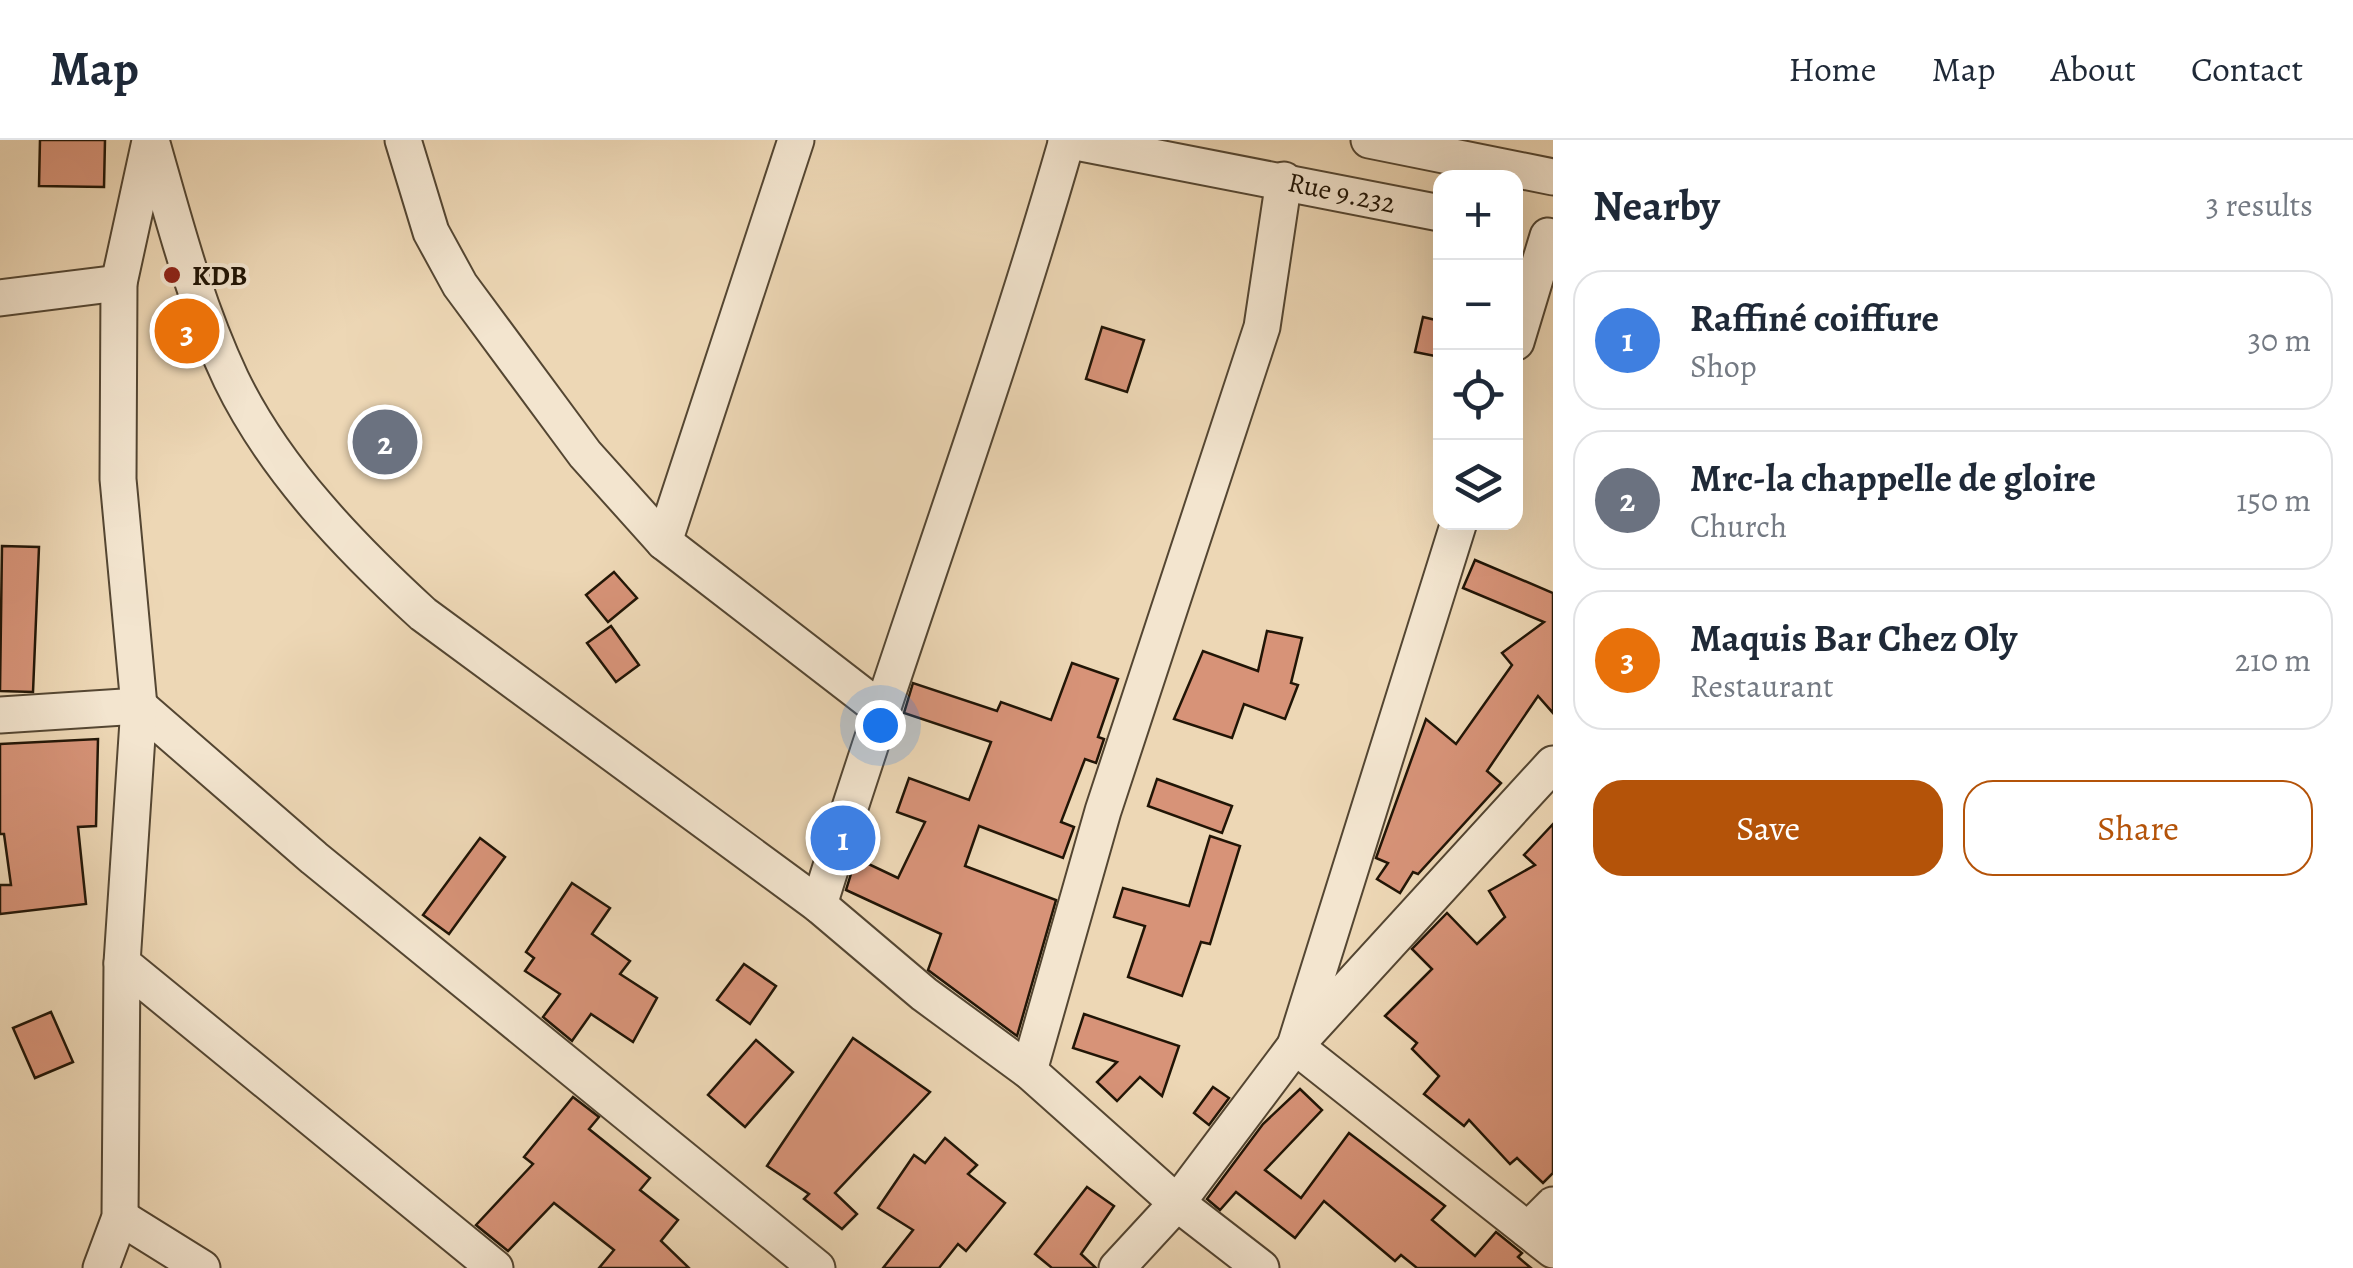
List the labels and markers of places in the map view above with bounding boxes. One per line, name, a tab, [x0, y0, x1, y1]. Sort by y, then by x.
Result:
place label: KDB	[192, 257, 247, 295]
marker: KDB	[161, 264, 183, 286]
pin: 3	[154, 294, 220, 368]
pin: 2	[352, 404, 418, 480]
pin: 1	[810, 800, 876, 876]

